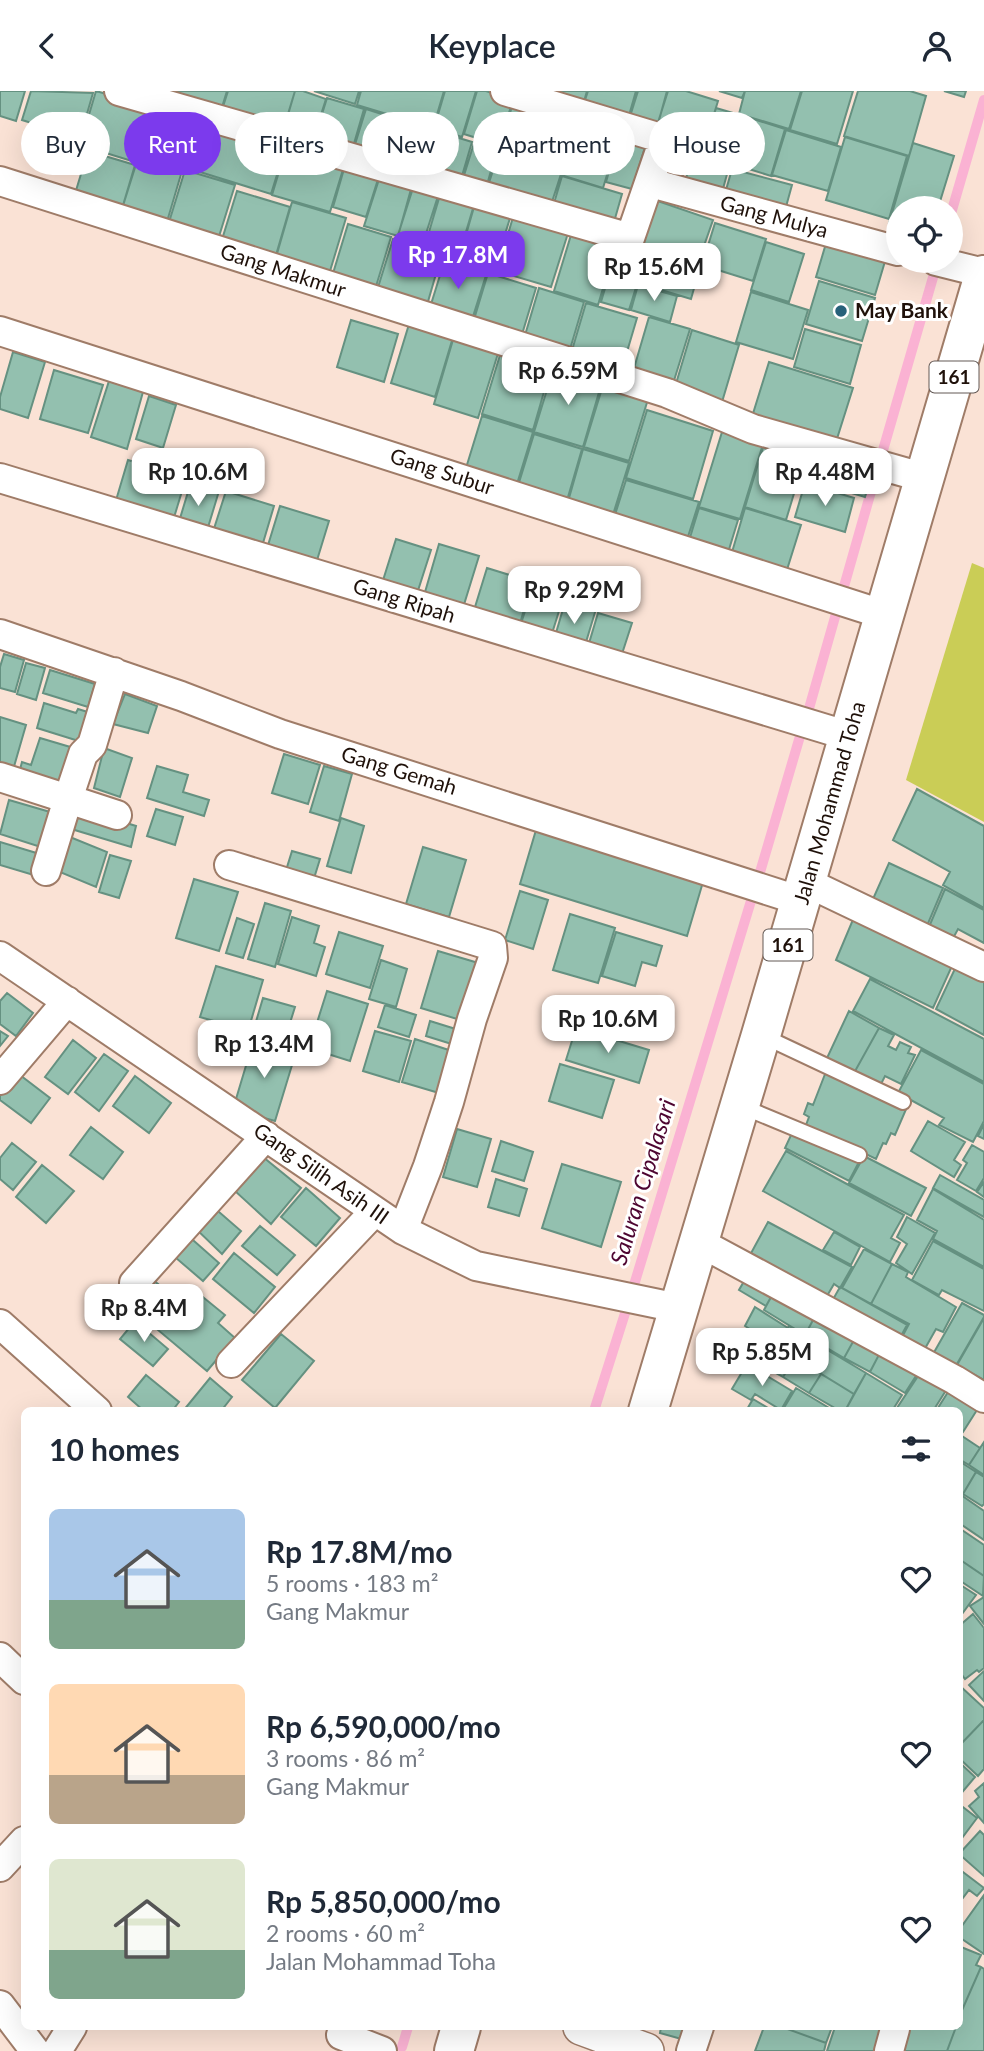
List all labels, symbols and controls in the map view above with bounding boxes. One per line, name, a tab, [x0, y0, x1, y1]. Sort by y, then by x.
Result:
text: Keyplace	[428, 26, 556, 65]
icon: back	[28, 27, 66, 65]
icon: person	[918, 27, 956, 65]
chip: Buy	[21, 112, 110, 175]
chip: Rent	[124, 112, 221, 175]
chip: Filters	[235, 112, 348, 175]
chip: New	[362, 112, 459, 175]
chip: Apartment	[473, 112, 635, 175]
chip: House	[649, 112, 765, 175]
street label: Gang Mulya	[718, 189, 831, 242]
map controls	[886, 196, 963, 273]
button: locate	[886, 196, 963, 273]
pin: Rp 17.8M	[386, 231, 530, 291]
street label: Gang Makmur	[217, 238, 350, 302]
text: Rp 17.8M	[408, 240, 508, 268]
pin: Rp 15.6M	[582, 243, 726, 303]
text: Rp 15.6M	[604, 252, 704, 280]
place label: May Bank	[855, 297, 949, 322]
marker: May Bank	[833, 303, 849, 319]
pin: Rp 6.59M	[496, 347, 640, 407]
text: Rp 6.59M	[518, 356, 618, 384]
road number: 161	[930, 361, 978, 393]
street label: Gang Subur	[387, 442, 498, 499]
pin: Rp 10.6M	[126, 449, 270, 508]
pin: Rp 4.48M	[753, 449, 897, 508]
text: Rp 10.6M	[148, 457, 248, 485]
text: Rp 4.48M	[775, 457, 875, 485]
pin: Rp 9.29M	[502, 567, 646, 626]
street label: Gang Ripah	[350, 572, 459, 627]
text: Rp 9.29M	[524, 575, 624, 603]
street label: Jalan Mohammad Toha	[788, 698, 870, 907]
street label: Gang Gemah	[339, 740, 460, 799]
road number: 161	[764, 929, 812, 961]
pin: Rp 10.6M	[536, 995, 680, 1055]
text: Rp 10.6M	[558, 1004, 658, 1032]
pin: Rp 13.4M	[192, 1021, 336, 1080]
text: Rp 13.4M	[214, 1029, 314, 1057]
water label: Saluran Cipalasari	[604, 1095, 681, 1268]
street label: Gang Silih Asih III	[249, 1117, 394, 1229]
pin: Rp 8.4M	[79, 1285, 209, 1344]
text: Rp 8.4M	[100, 1293, 188, 1321]
pin: Rp 5.85M	[690, 1329, 834, 1388]
text: Rp 5.85M	[712, 1337, 812, 1365]
icon: filters	[897, 1430, 935, 1468]
text: 10 homes	[49, 1431, 180, 1467]
text: Rp 17.8M/mo	[266, 1533, 453, 1569]
icon: home	[105, 1537, 189, 1621]
icon: heart	[897, 1560, 935, 1598]
text: 5 rooms · 183 m²	[266, 1569, 438, 1597]
text: Gang Makmur	[266, 1597, 409, 1625]
text: Rp 6,590,000/mo	[266, 1708, 501, 1744]
icon: home	[105, 1712, 189, 1796]
icon: heart	[897, 1735, 935, 1773]
text: 3 rooms · 86 m²	[266, 1744, 425, 1772]
text: Gang Makmur	[266, 1772, 409, 1800]
text: Rp 5,850,000/mo	[266, 1883, 501, 1919]
icon: home	[105, 1887, 189, 1971]
icon: heart	[897, 1910, 935, 1948]
text: 2 rooms · 60 m²	[266, 1919, 425, 1947]
text: Jalan Mohammad Toha	[266, 1947, 496, 1975]

